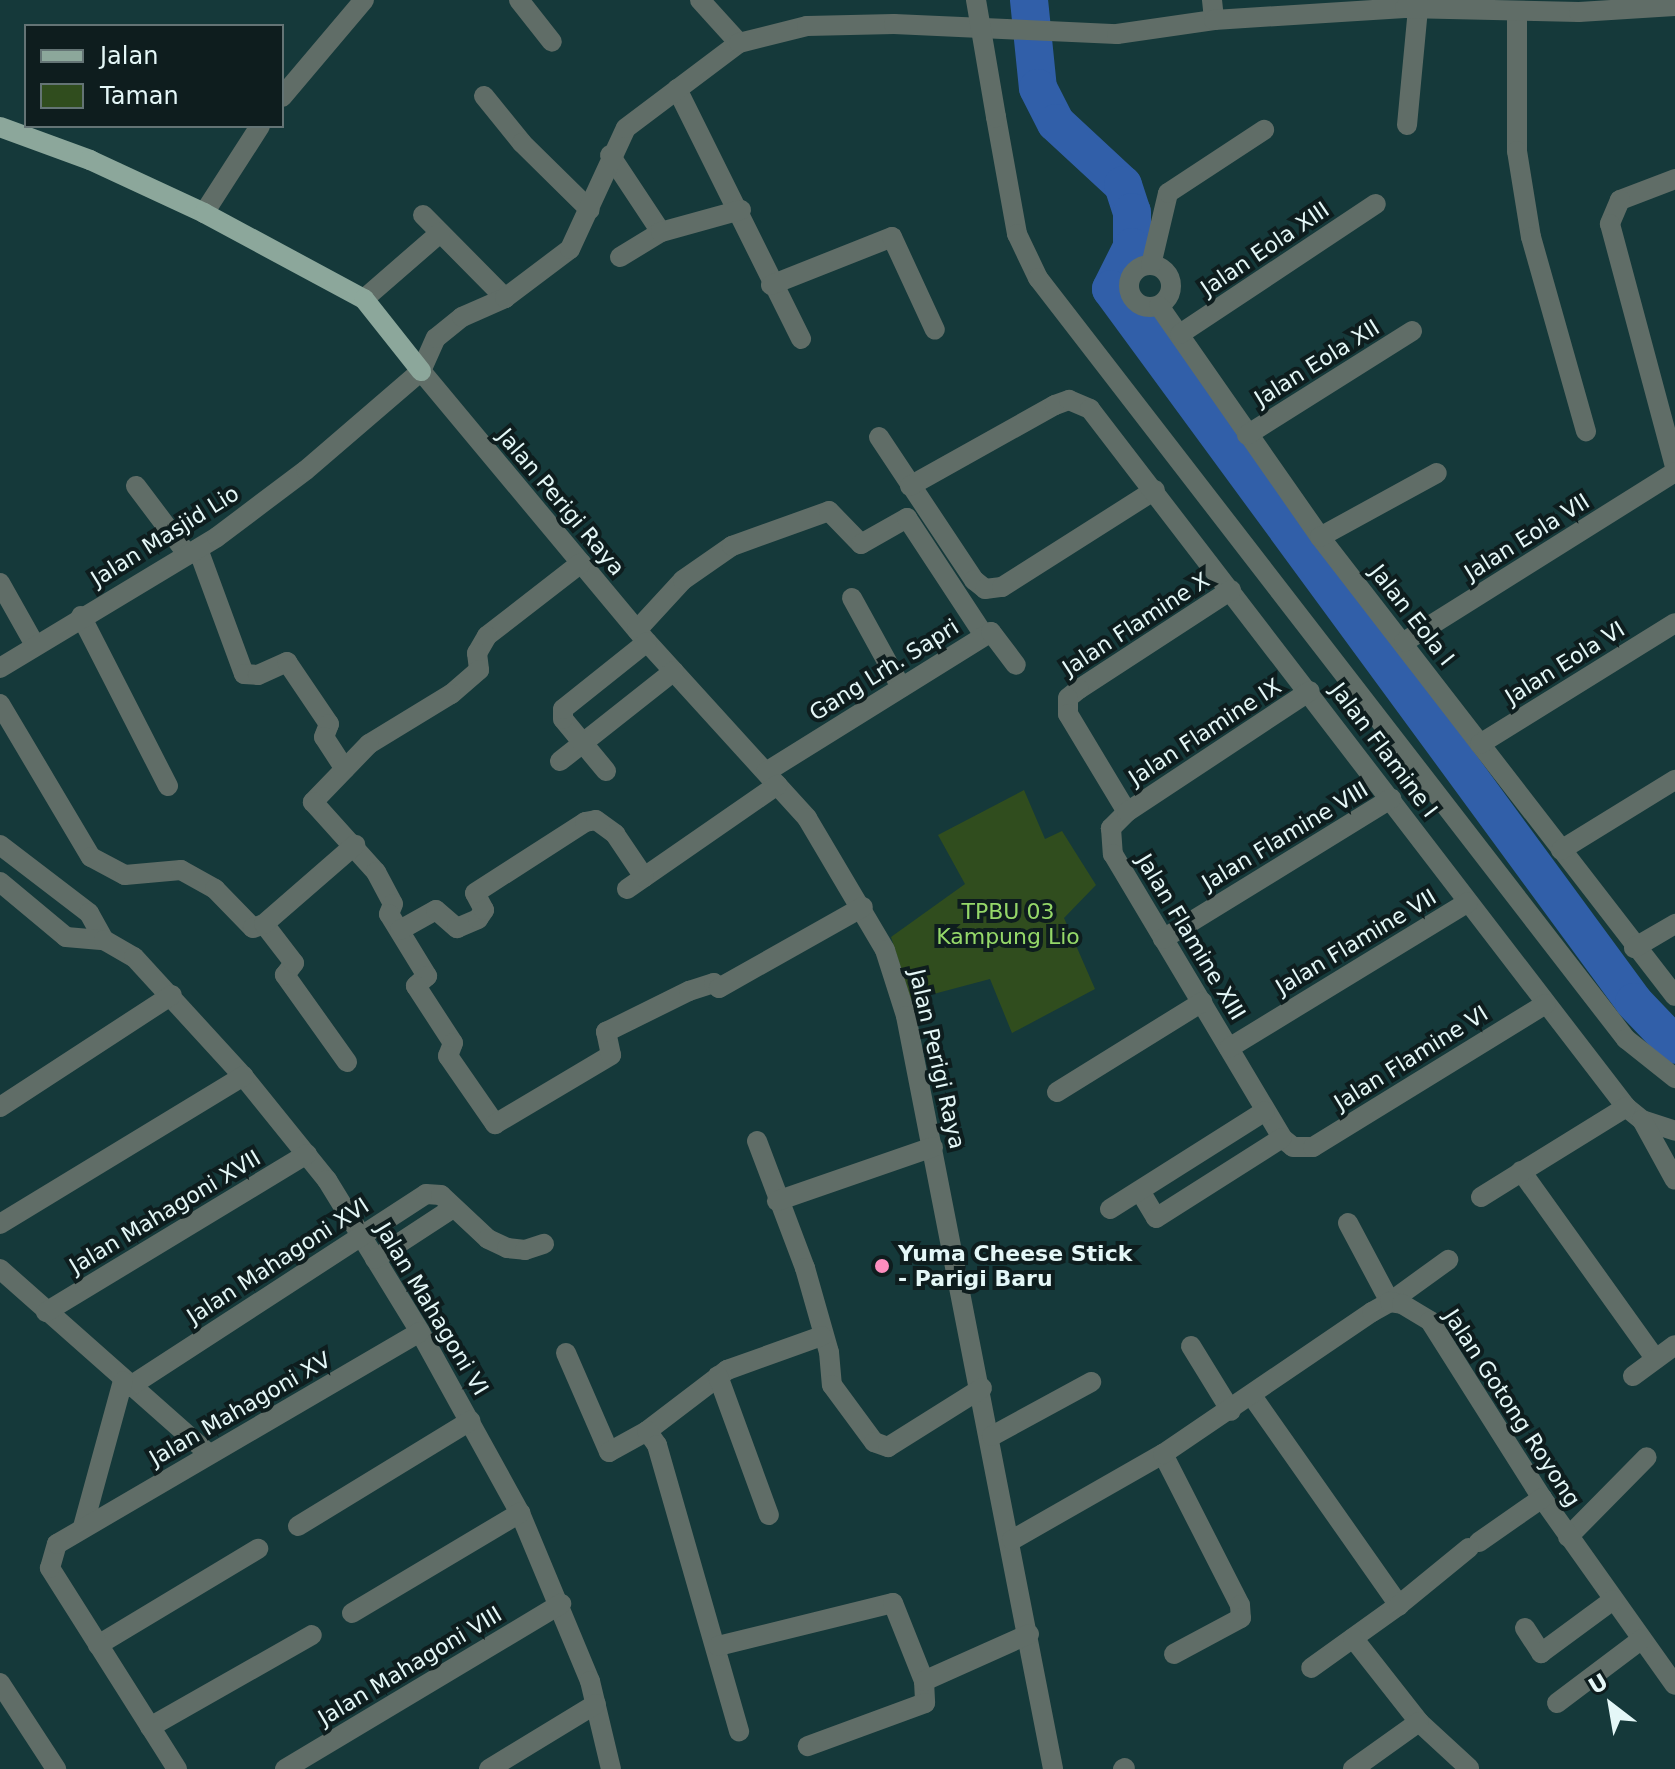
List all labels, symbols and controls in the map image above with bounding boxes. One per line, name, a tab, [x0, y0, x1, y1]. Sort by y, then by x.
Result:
legend	[24, 24, 284, 128]
text: Jalan	[100, 42, 158, 70]
text: Taman	[100, 82, 179, 110]
street label: Jalan Eola XIII	[1196, 196, 1334, 302]
street label: Jalan Eola XII	[1250, 314, 1384, 412]
street label: Jalan Perigi Raya	[492, 423, 630, 581]
street label: Jalan Masjid Lio	[86, 480, 244, 592]
street label: Jalan Eola VII	[1460, 488, 1594, 586]
street label: Jalan Eola I	[1364, 559, 1460, 671]
street label: Jalan Flamine X	[1058, 567, 1214, 681]
street label: Gang Lrh. Sapri	[805, 614, 963, 726]
street label: Jalan Eola VI	[1500, 616, 1630, 710]
street label: Jalan Flamine IX	[1124, 673, 1286, 791]
street label: Jalan Flamine I	[1325, 678, 1443, 822]
street label: Jalan Flamine VIII	[1197, 776, 1373, 896]
street label: Jalan Flamine XIII	[1131, 849, 1251, 1025]
street label: Jalan Flamine VII	[1271, 884, 1441, 1000]
park label: TPBU 03 Kampung Lio	[936, 898, 1080, 950]
street label: Jalan Perigi Raya	[903, 967, 971, 1151]
street label: Jalan Flamine VI	[1329, 1000, 1493, 1116]
street label: Jalan Mahagoni XVII	[65, 1145, 265, 1279]
street label: Jalan Mahagoni XVI	[182, 1192, 374, 1330]
street label: Jalan Mahagoni VI	[370, 1218, 494, 1400]
place label: Yuma Cheese Stick - Parigi Baru	[898, 1240, 1132, 1292]
marker: Yuma Cheese Stick - Parigi Baru	[873, 1257, 891, 1275]
street label: Jalan Gotong Royong	[1438, 1304, 1586, 1512]
street label: Jalan Mahagoni XV	[145, 1346, 335, 1472]
street label: Jalan Mahagoni VIII	[313, 1601, 507, 1731]
north arrow	[1571, 1665, 1651, 1745]
text: U	[1584, 1669, 1612, 1699]

